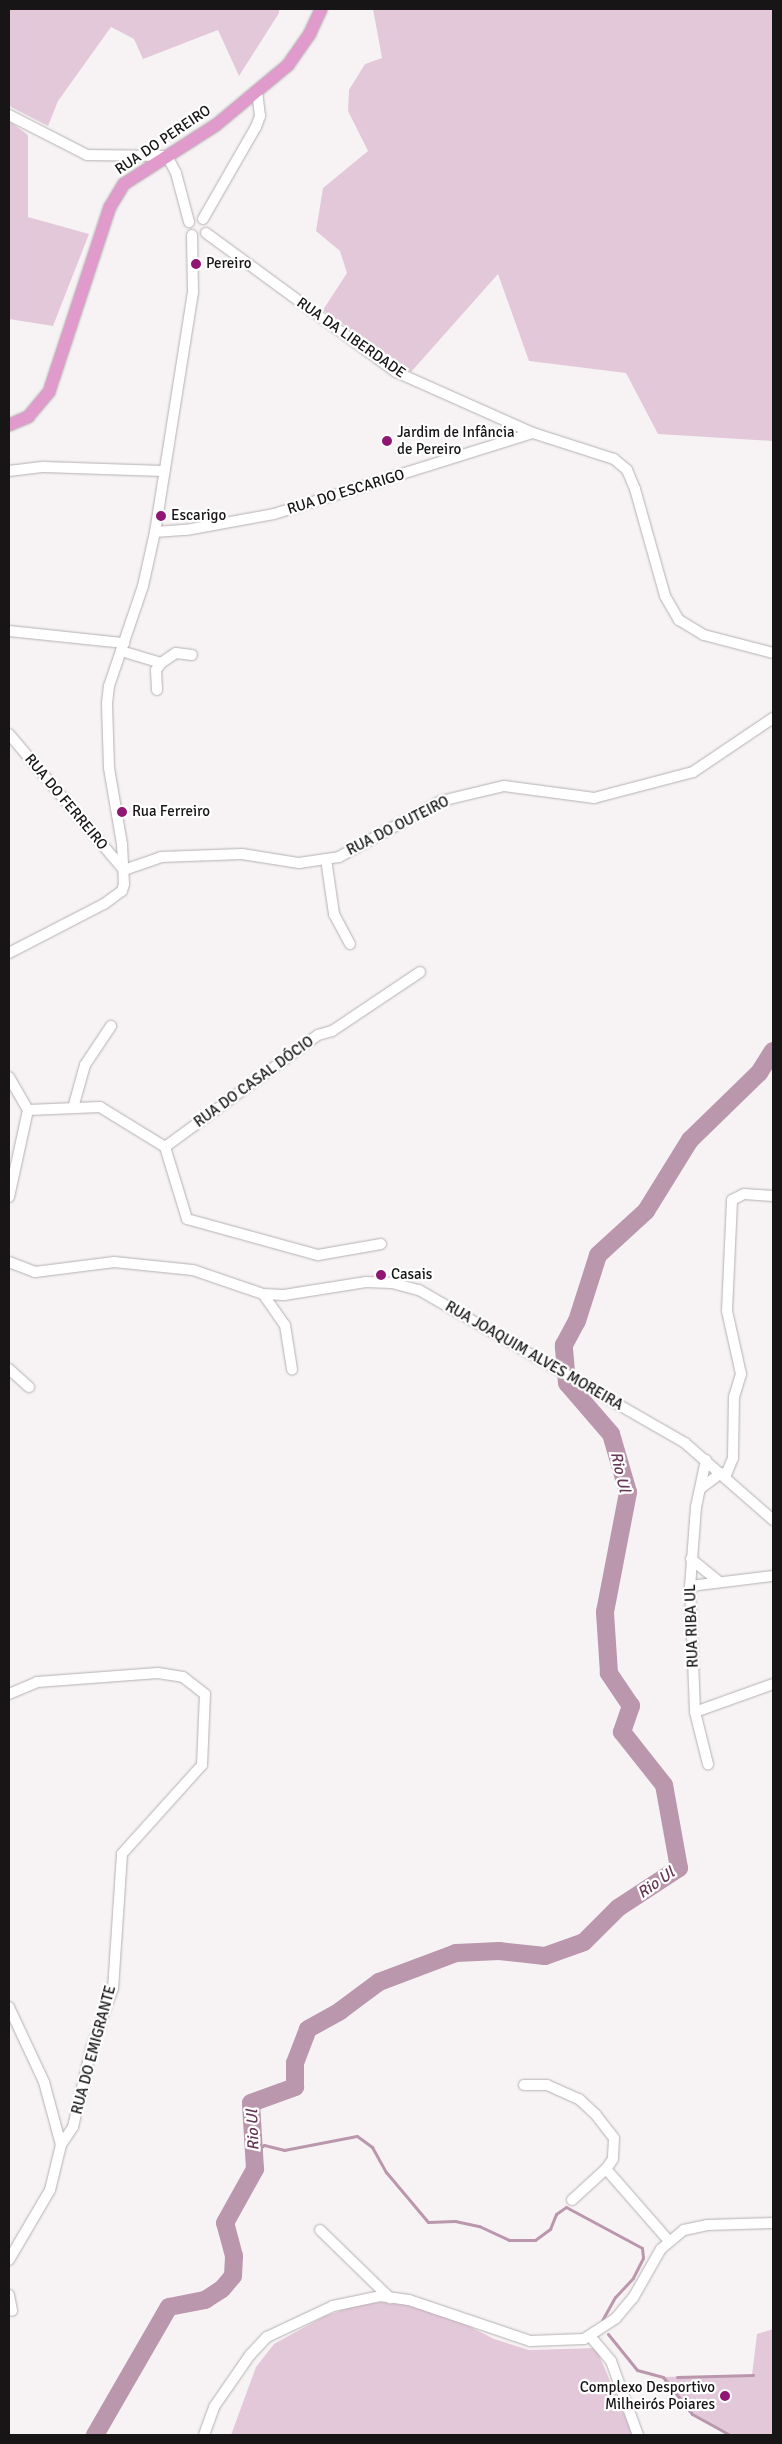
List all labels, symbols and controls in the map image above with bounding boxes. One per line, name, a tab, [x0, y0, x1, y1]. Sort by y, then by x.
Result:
street label: RUA DO PEREIRO	[112, 101, 214, 179]
place label: Pereiro	[206, 255, 251, 273]
marker: Pereiro	[190, 258, 202, 270]
street label: RUA DA LIBERDADE	[293, 294, 409, 382]
place label: Jardim de Infância de Pereiro	[397, 423, 515, 458]
marker: Jardim de Infância de Pereiro	[381, 435, 393, 447]
street label: RUA DO ESCARIGO	[285, 466, 407, 518]
place label: Escarigo	[171, 507, 226, 525]
marker: Escarigo	[155, 510, 167, 522]
street label: RUA DO FERREIRO	[21, 750, 111, 854]
street label: RUA DO OUTEIRO	[344, 792, 452, 860]
place label: Rua Ferreiro	[132, 803, 210, 821]
marker: Rua Ferreiro	[116, 806, 128, 818]
street label: RUA DO CASAL DÓCIO	[191, 1033, 317, 1131]
place label: Casais	[391, 1266, 432, 1284]
marker: Casais	[375, 1269, 387, 1281]
street label: RUA JOAQUIM ALVES MOREIRA	[442, 1298, 626, 1414]
water label: Rio Ul	[606, 1450, 634, 1494]
street label: RUA RIBA UL	[682, 1584, 702, 1668]
water label: Rio Ul	[634, 1863, 678, 1903]
street label: RUA DO EMIGRANTE	[68, 1984, 120, 2116]
water label: Rio Ul	[243, 2109, 263, 2151]
place label: Complexo Desportivo Milheirós Poiares	[580, 2378, 715, 2413]
marker: Complexo Desportivo Milheirós Poiares	[719, 2390, 731, 2402]

